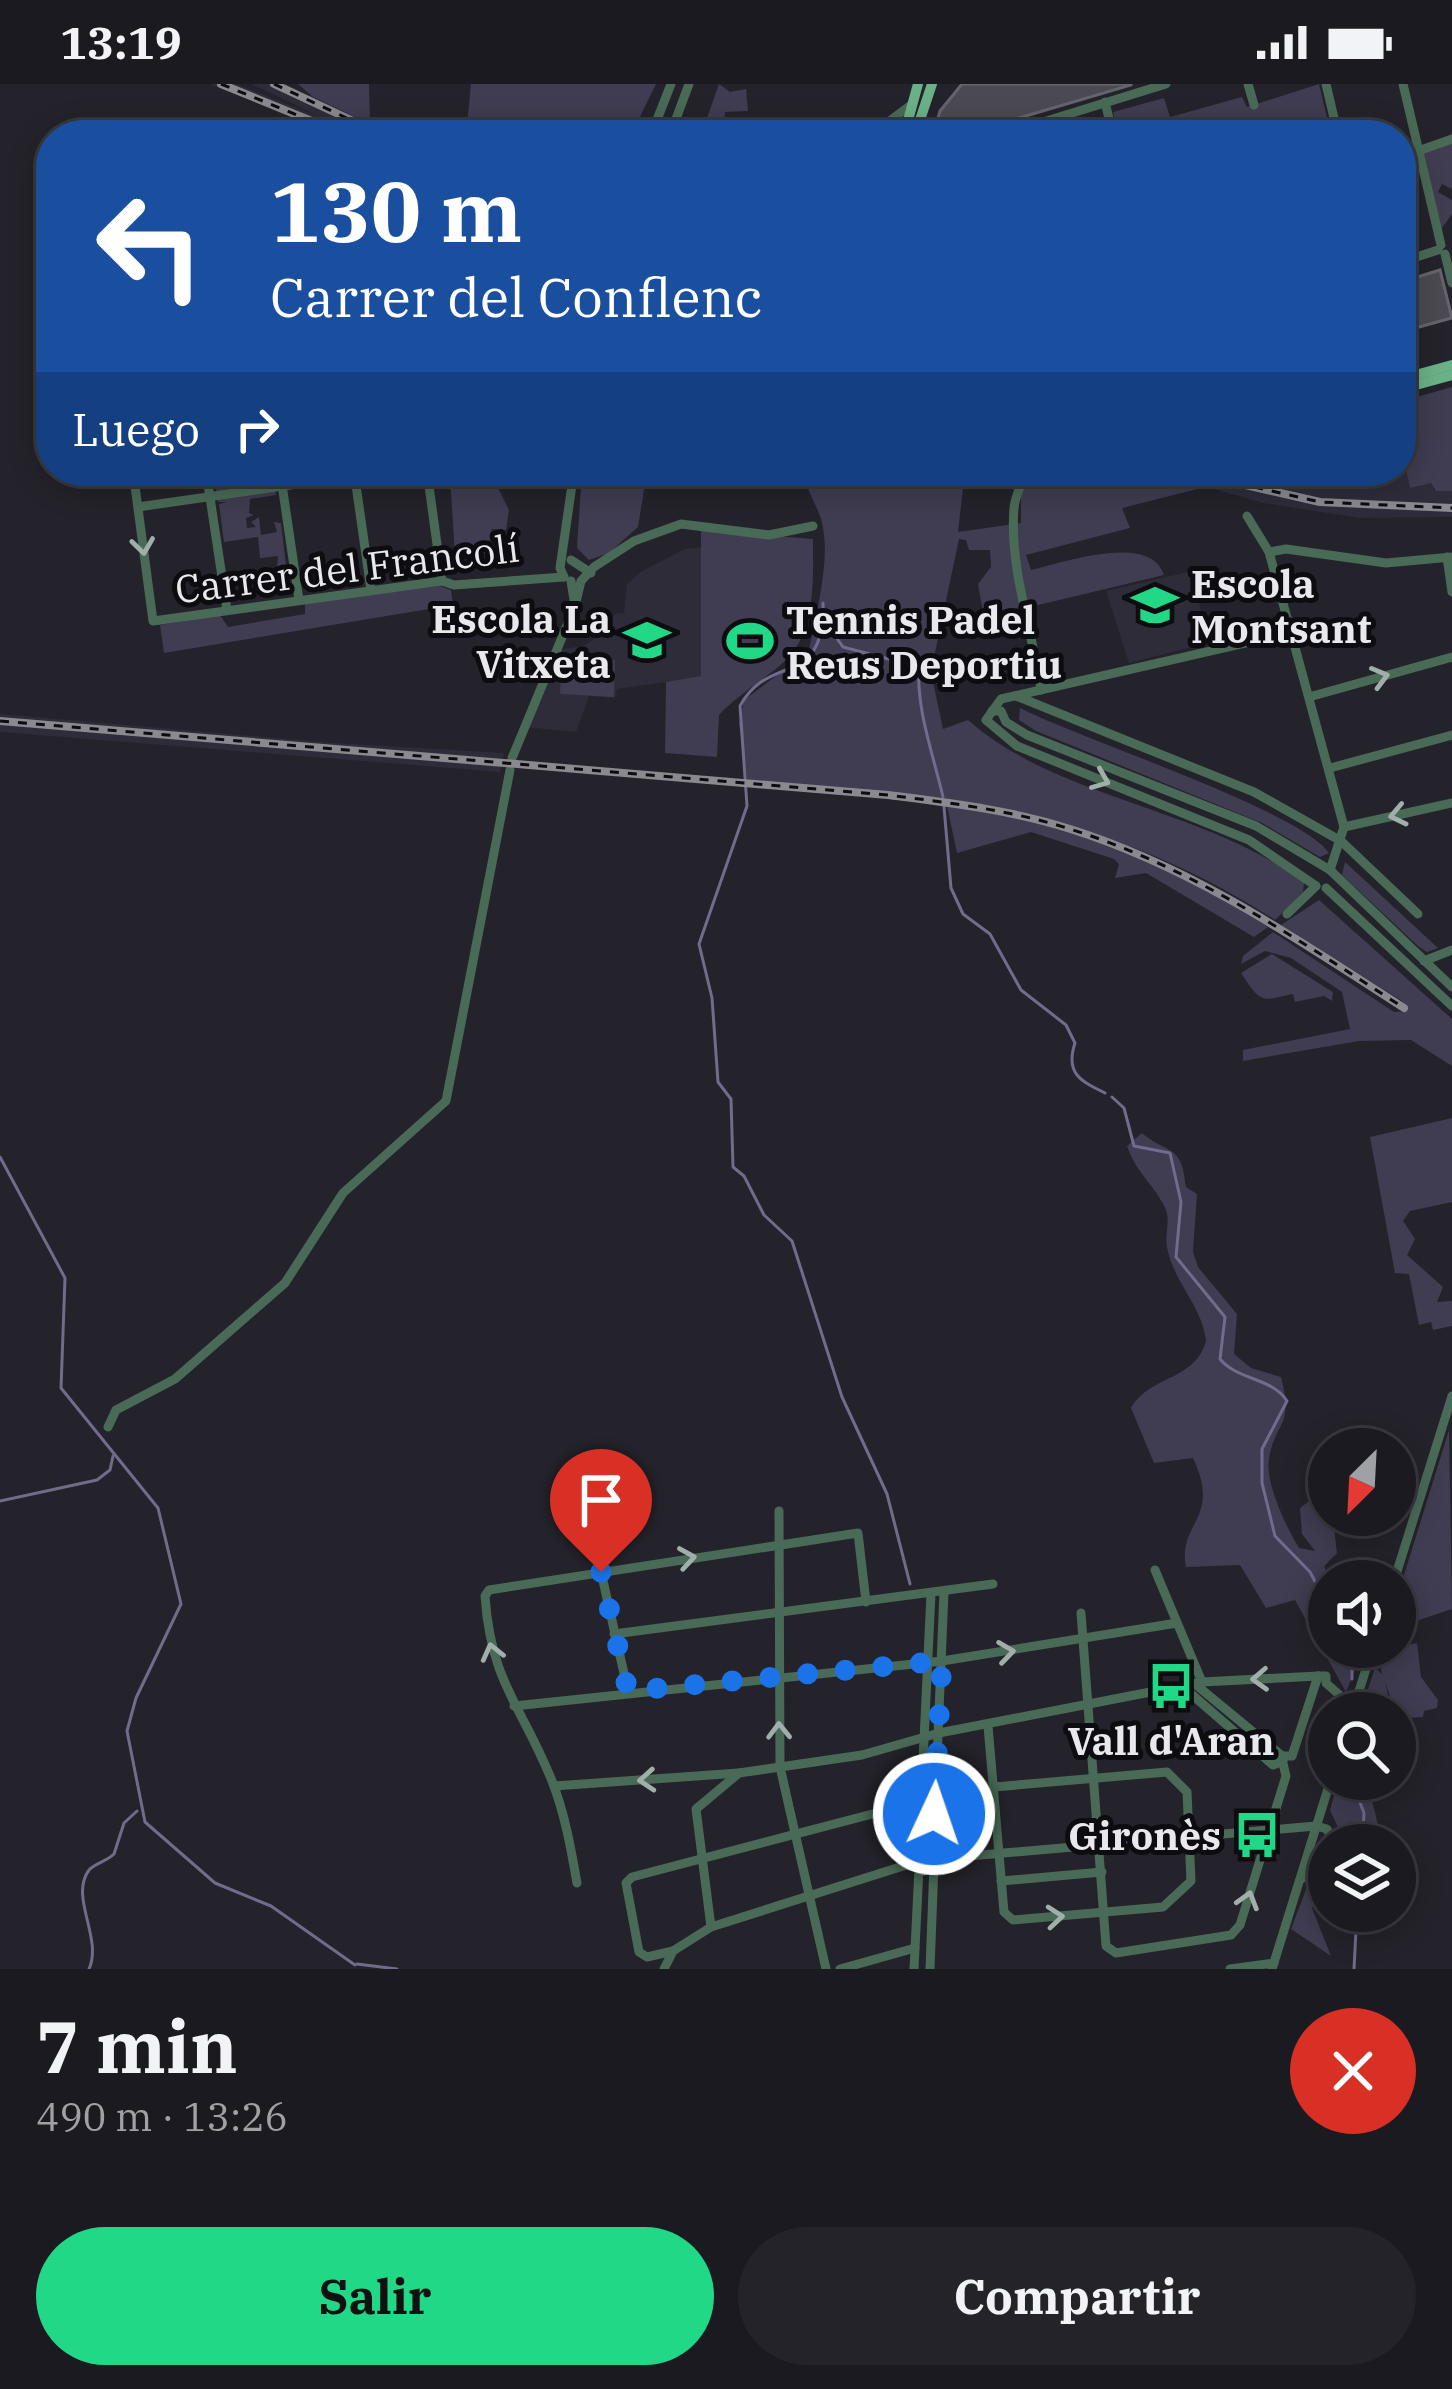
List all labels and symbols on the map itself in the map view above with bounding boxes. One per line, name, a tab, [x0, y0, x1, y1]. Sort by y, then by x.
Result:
street label: Carrer del Francolí	[172, 522, 522, 614]
one-way arrow	[129, 536, 155, 556]
place label: Escola Montsant	[1191, 558, 1371, 654]
school or university icon: Escola Montsant	[1130, 580, 1180, 630]
place label: Escola La Vitxeta	[431, 593, 611, 689]
place label: Tennis Padel Reus Deportiu	[786, 594, 1062, 690]
school or university icon: Escola La Vitxeta	[622, 615, 672, 665]
sports icon: Tennis Padel Reus Deportiu	[725, 616, 775, 666]
one-way arrow	[1369, 666, 1390, 691]
one-way arrow	[1089, 766, 1110, 790]
one-way arrow	[1388, 801, 1408, 826]
north arrow	[1308, 1428, 1416, 1536]
pin	[550, 1449, 652, 1572]
one-way arrow	[678, 1546, 697, 1572]
one-way arrow	[996, 1640, 1015, 1666]
one-way arrow	[481, 1643, 506, 1663]
bus stop icon: Vall d'Aran	[1146, 1661, 1196, 1711]
one-way arrow	[1250, 1666, 1269, 1692]
place label: Vall d'Aran	[1068, 1715, 1274, 1766]
one-way arrow	[766, 1721, 792, 1739]
position arrow	[871, 1751, 997, 1877]
one-way arrow	[637, 1766, 656, 1792]
place label: Gironès	[1068, 1810, 1221, 1861]
bus stop icon: Gironès	[1232, 1810, 1282, 1860]
one-way arrow	[1234, 1891, 1259, 1912]
one-way arrow	[1046, 1904, 1065, 1930]

